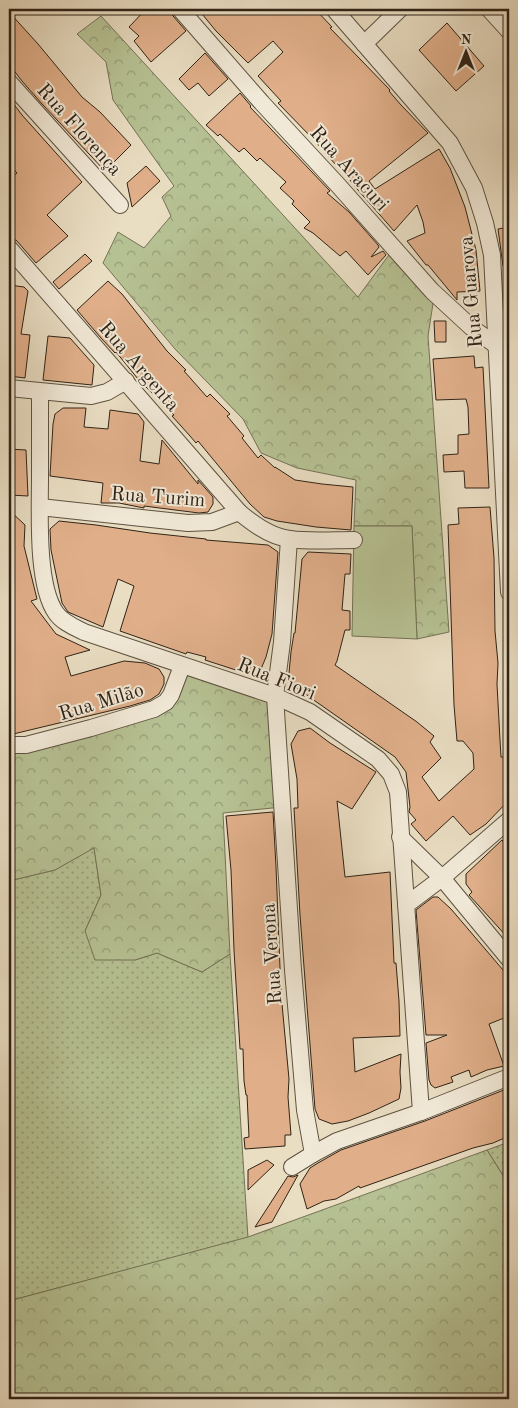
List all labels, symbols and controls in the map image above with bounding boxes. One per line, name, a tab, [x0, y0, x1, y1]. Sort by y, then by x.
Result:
north arrow	[440, 28, 490, 78]
text: N	[461, 33, 472, 47]
street label: Rua Florença	[32, 80, 125, 180]
street label: Rua Aracuri	[305, 123, 392, 216]
street label: Rua Guarova	[457, 235, 487, 349]
street label: Rua Argenta	[94, 319, 183, 416]
street label: Rua Turim	[110, 485, 206, 511]
street label: Rua Fiori	[234, 655, 318, 705]
street label: Rua Milão	[57, 681, 147, 725]
street label: Rua Verona	[259, 902, 287, 1005]

